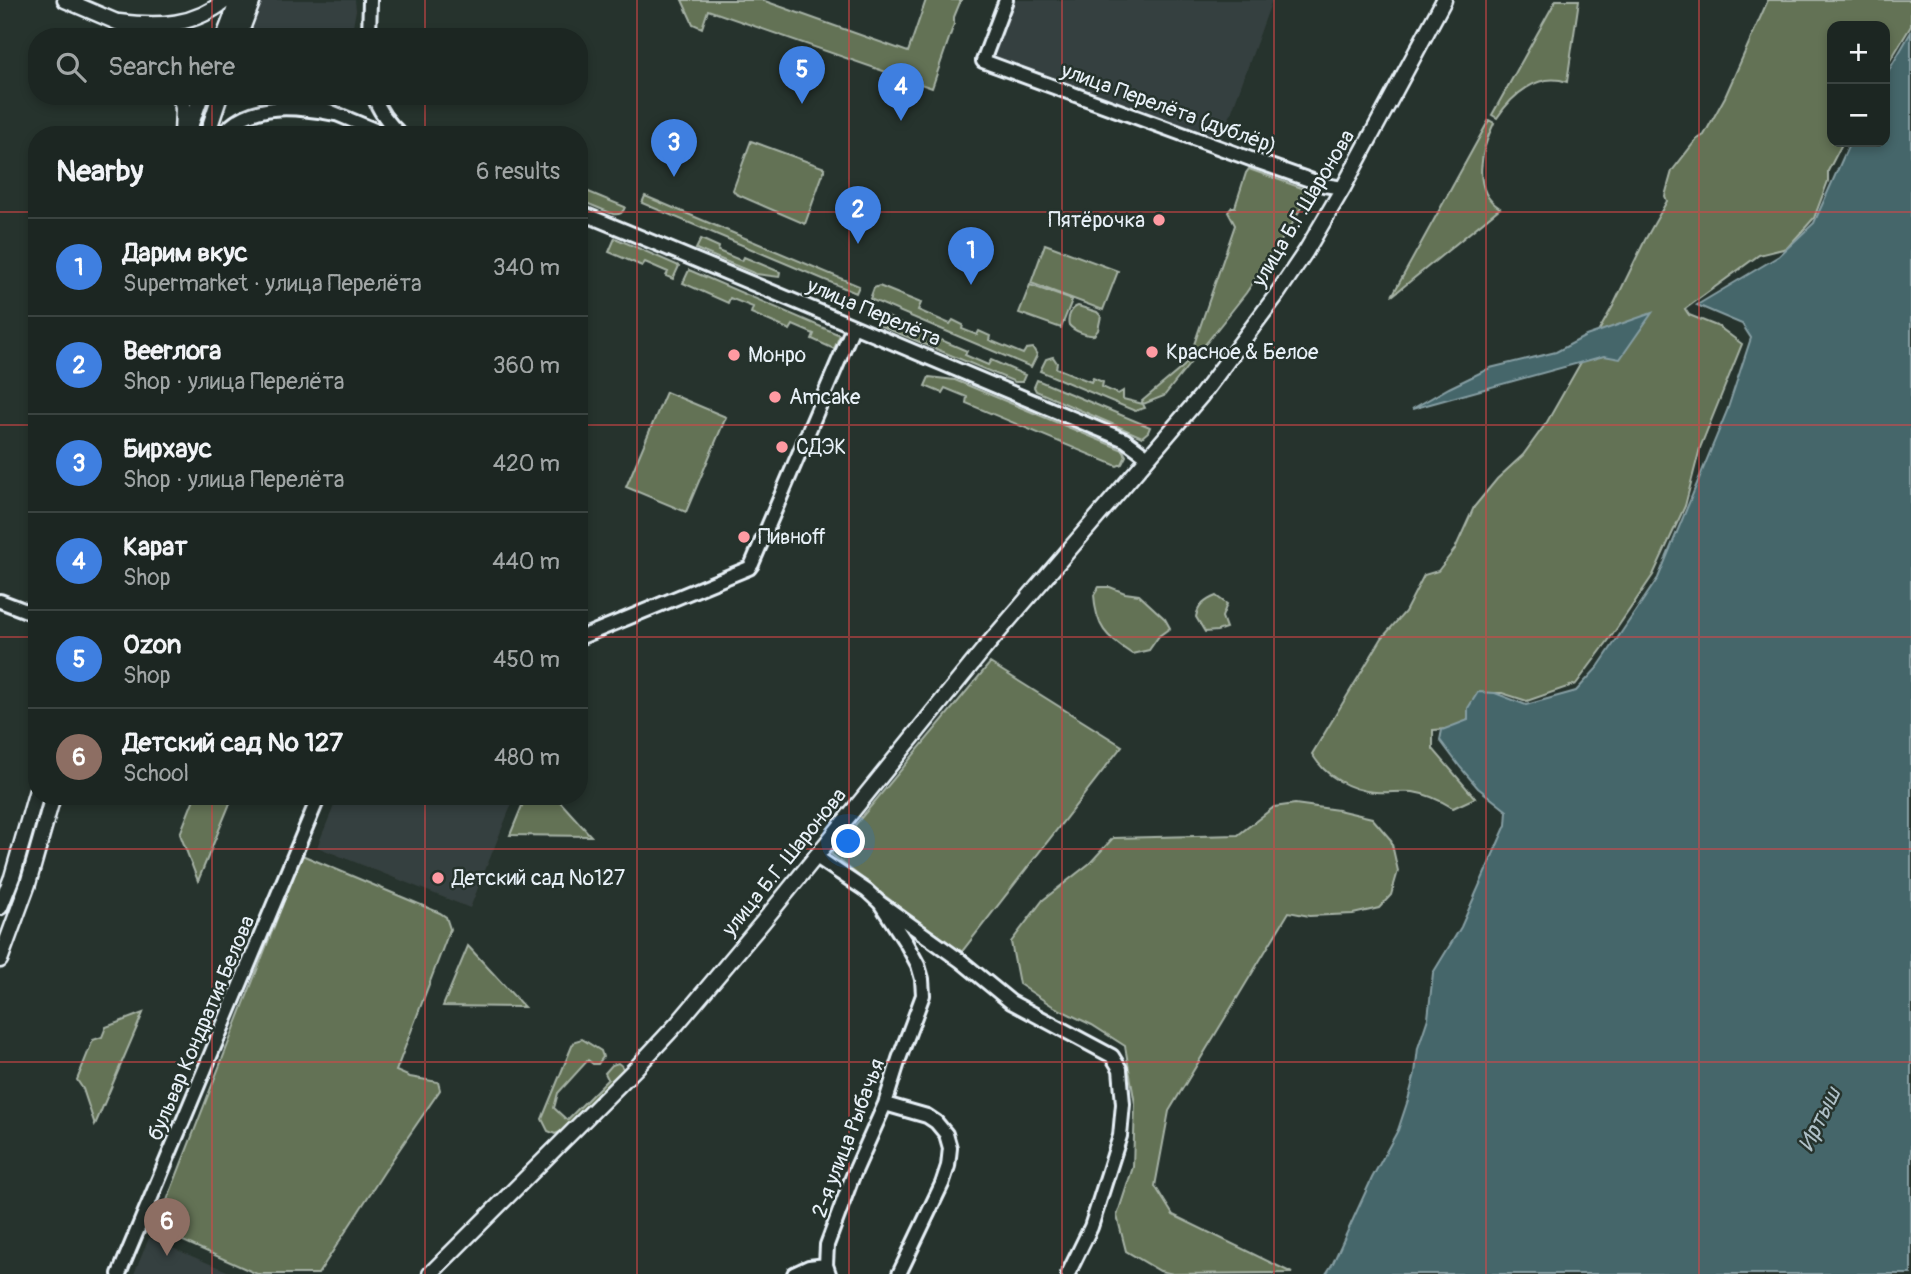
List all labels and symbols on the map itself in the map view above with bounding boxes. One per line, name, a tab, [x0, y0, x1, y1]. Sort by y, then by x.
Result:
pin: 5	[779, 46, 825, 104]
street label: улица Перелёта (дублёр)	[1056, 57, 1280, 160]
pin: 4	[878, 63, 924, 121]
pin: 3	[651, 119, 697, 177]
street label: улица Б.Г.Шаронова	[1245, 125, 1361, 293]
pin: 2	[835, 186, 881, 244]
place label: Пятёрочка	[1048, 207, 1145, 234]
marker: Пятёрочка	[1151, 212, 1167, 228]
pin: 1	[948, 227, 994, 285]
street label: улица Перелёта	[802, 272, 945, 353]
place label: Красное & Белое	[1166, 339, 1319, 366]
place label: Монро	[748, 342, 806, 369]
marker: Красное & Белое	[1144, 344, 1160, 360]
marker: Монро	[726, 347, 742, 363]
place label: Amcake	[789, 384, 861, 411]
marker: Amcake	[767, 389, 783, 405]
place label: СДЭК	[796, 434, 846, 461]
marker: СДЭК	[774, 439, 790, 455]
place label: Пивнoff	[758, 524, 826, 551]
marker: Пивнoff	[736, 529, 752, 545]
street label: улица Б.Г. Шаронова	[716, 783, 853, 943]
your location	[831, 824, 865, 858]
place label: Детский сад №127	[451, 865, 625, 892]
marker: Детский сад №127	[430, 870, 446, 886]
street label: бульвар Кондратия Белова	[142, 912, 261, 1145]
street label: 2-я улица Рыбачья	[806, 1055, 891, 1221]
water label: Иртыш	[1792, 1081, 1848, 1156]
pin: 6	[144, 1198, 190, 1256]

